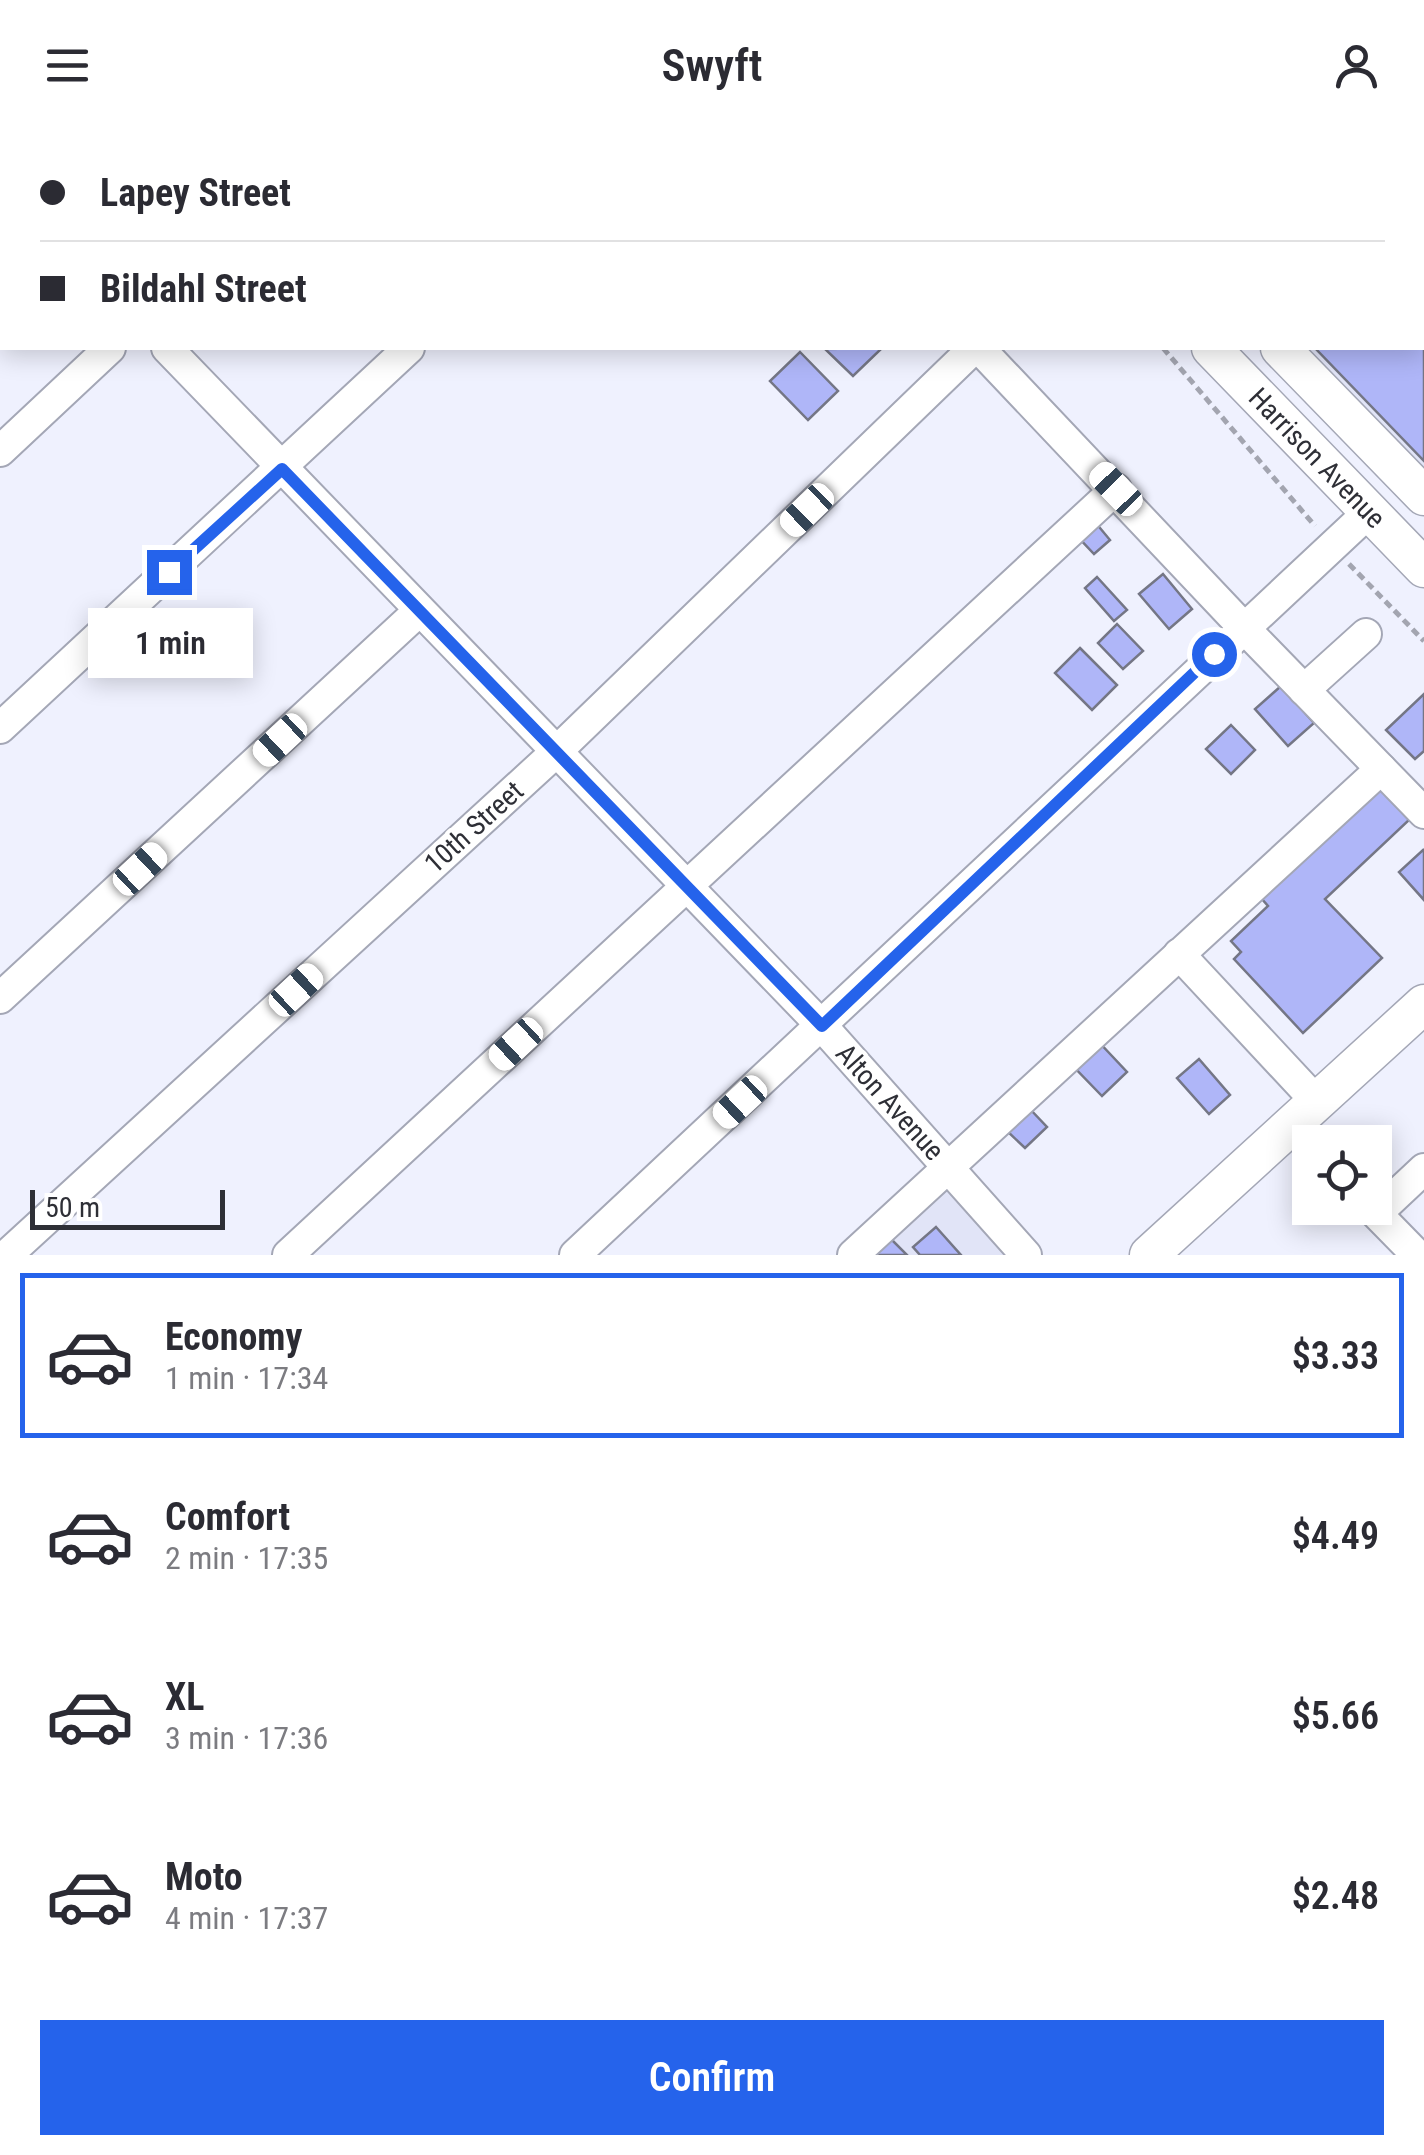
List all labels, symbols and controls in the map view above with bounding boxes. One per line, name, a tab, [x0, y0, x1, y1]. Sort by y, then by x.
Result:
icon: menu	[40, 38, 95, 93]
icon: person	[1329, 38, 1384, 93]
text: Swyft	[661, 39, 763, 92]
text: Lapey Street	[100, 171, 291, 215]
text: Bildahl Street	[100, 267, 307, 311]
street label: Harrison Avenue	[1242, 381, 1392, 535]
car	[1084, 457, 1148, 521]
car	[775, 478, 839, 542]
route end	[147, 550, 192, 595]
callout: 1 min	[86, 607, 252, 677]
text: 1 min	[135, 624, 206, 662]
route start	[1192, 632, 1237, 677]
car	[248, 709, 312, 771]
street label: 10th Street	[418, 774, 530, 880]
car	[108, 838, 172, 900]
car	[264, 959, 328, 1021]
car	[484, 1013, 548, 1075]
street label: Alton Avenue	[829, 1037, 951, 1167]
car	[708, 1071, 772, 1133]
map controls	[1292, 1125, 1392, 1225]
button: locate	[1292, 1125, 1392, 1225]
scale bar	[30, 1185, 225, 1230]
text: 50 m	[45, 1191, 100, 1224]
icon: car	[45, 1311, 135, 1401]
text: Economy	[165, 1315, 302, 1359]
text: $3.33	[1292, 1334, 1379, 1378]
text: 1 min · 17:34	[165, 1359, 328, 1397]
icon: car	[45, 1491, 135, 1581]
text: Comfort	[165, 1495, 290, 1539]
text: $4.49	[1292, 1514, 1379, 1558]
text: 2 min · 17:35	[165, 1539, 328, 1577]
icon: car	[45, 1671, 135, 1761]
text: XL	[165, 1675, 204, 1719]
text: $5.66	[1292, 1694, 1379, 1738]
text: 3 min · 17:36	[165, 1719, 328, 1757]
icon: car	[45, 1851, 135, 1941]
text: Moto	[165, 1855, 243, 1899]
text: $2.48	[1292, 1874, 1379, 1918]
text: 4 min · 17:37	[165, 1899, 328, 1937]
button: Confirm	[40, 2020, 1384, 2135]

